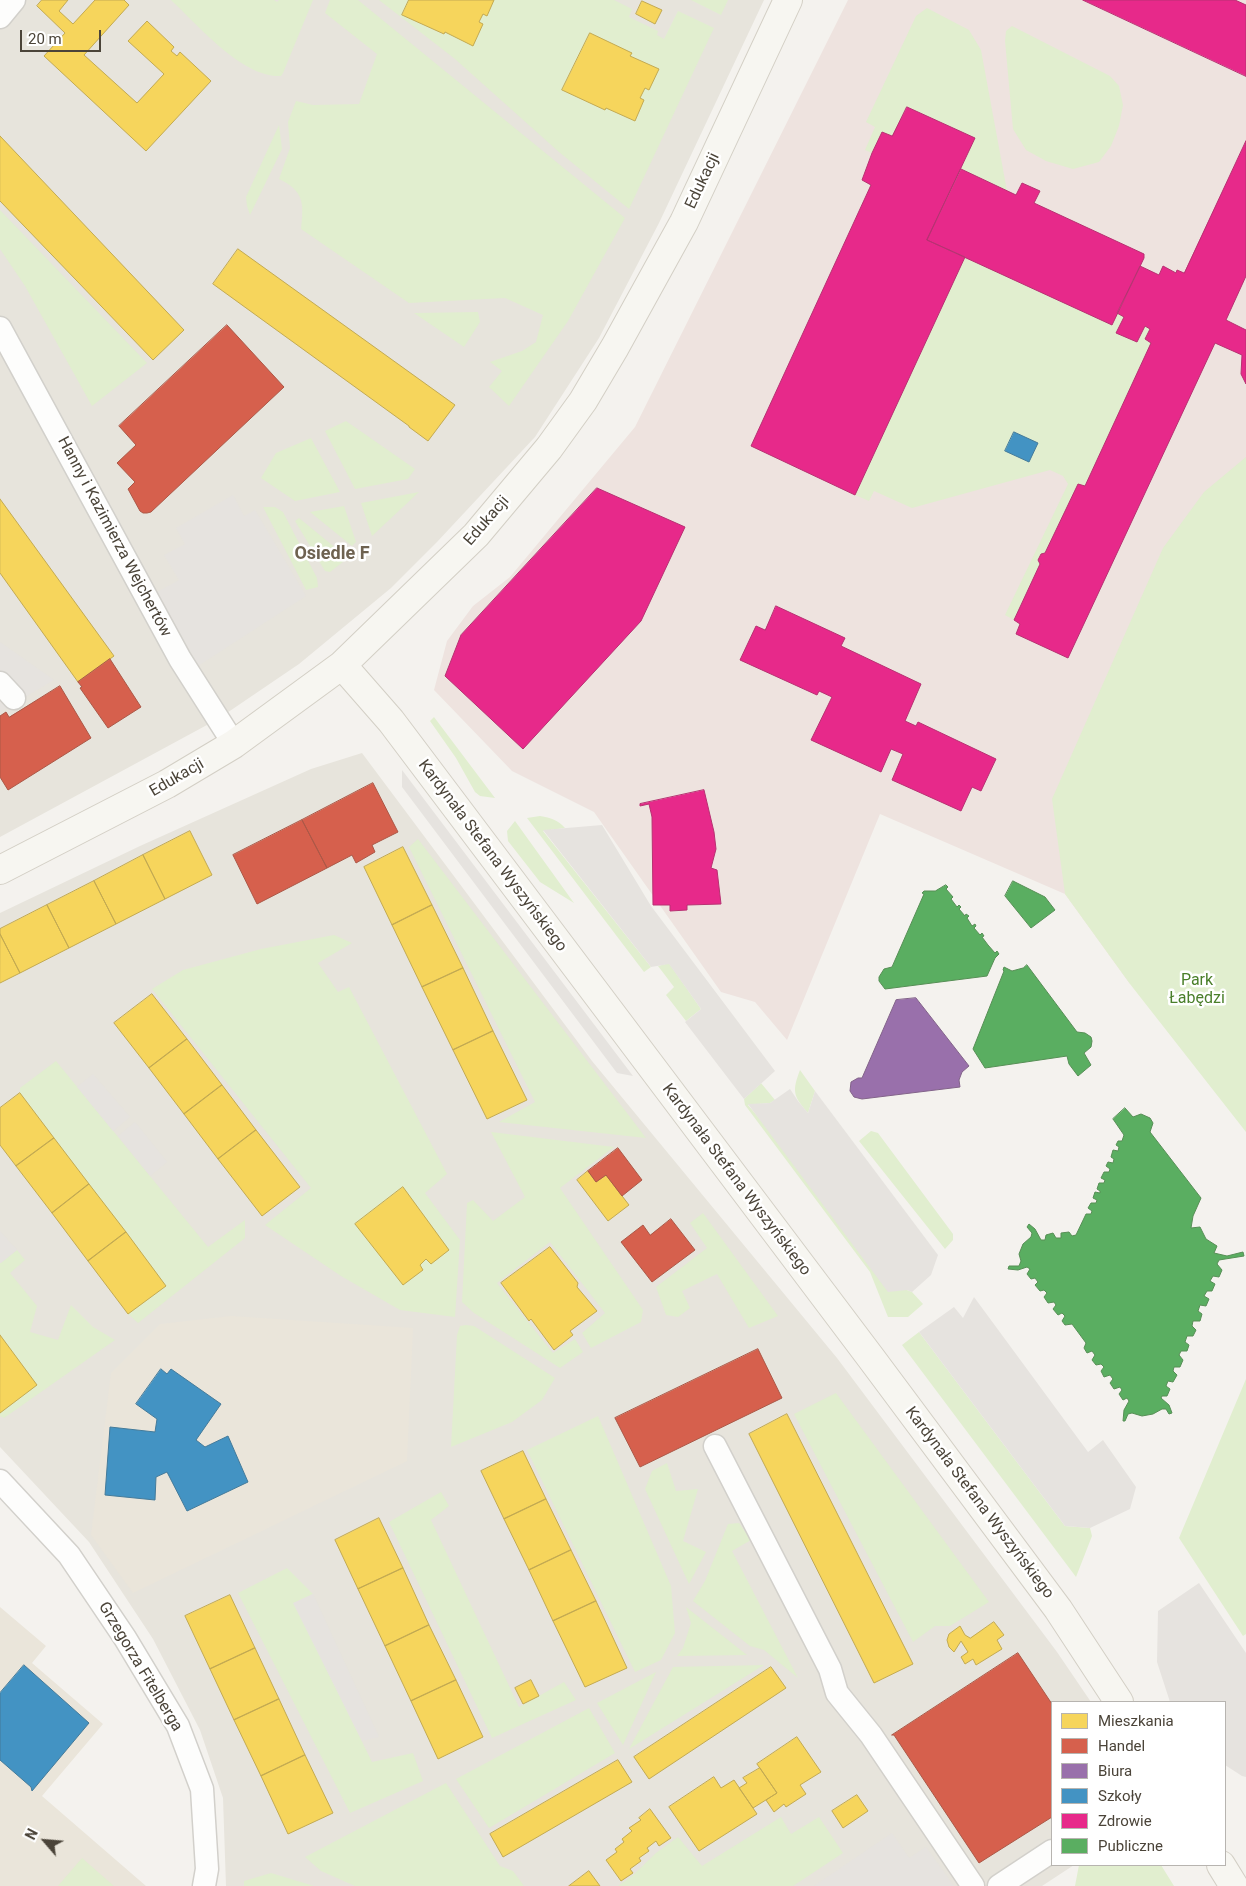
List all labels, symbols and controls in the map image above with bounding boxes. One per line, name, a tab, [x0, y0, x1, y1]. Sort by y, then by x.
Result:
scale bar	[22, 20, 104, 52]
text: 20 m	[28, 30, 62, 48]
street label: Edukacji	[682, 150, 724, 212]
street label: Hanny i Kazimierza Wejchertów	[53, 434, 175, 640]
street label: Edukacji	[460, 492, 514, 550]
district label: Osiedle F	[294, 543, 370, 565]
street label: Edukacji	[146, 755, 208, 801]
street label: Kardynała Stefana Wyszyńskiego	[414, 756, 570, 956]
park label: Park Łabędzi	[1169, 971, 1225, 1009]
street label: Kardynała Stefana Wyszyńskiego	[658, 1080, 814, 1280]
street label: Kardynała Stefana Wyszyńskiego	[901, 1403, 1057, 1603]
street label: Grzegorza Fitelberga	[94, 1599, 186, 1735]
legend	[1051, 1701, 1226, 1866]
text: Mieszkania	[1098, 1712, 1174, 1730]
text: Handel	[1098, 1737, 1145, 1755]
text: Biura	[1098, 1762, 1132, 1780]
text: Szkoły	[1098, 1787, 1142, 1805]
text: Zdrowie	[1098, 1812, 1152, 1830]
north arrow	[20, 1816, 70, 1866]
text: N	[22, 1826, 41, 1842]
text: Publiczne	[1098, 1837, 1163, 1855]

